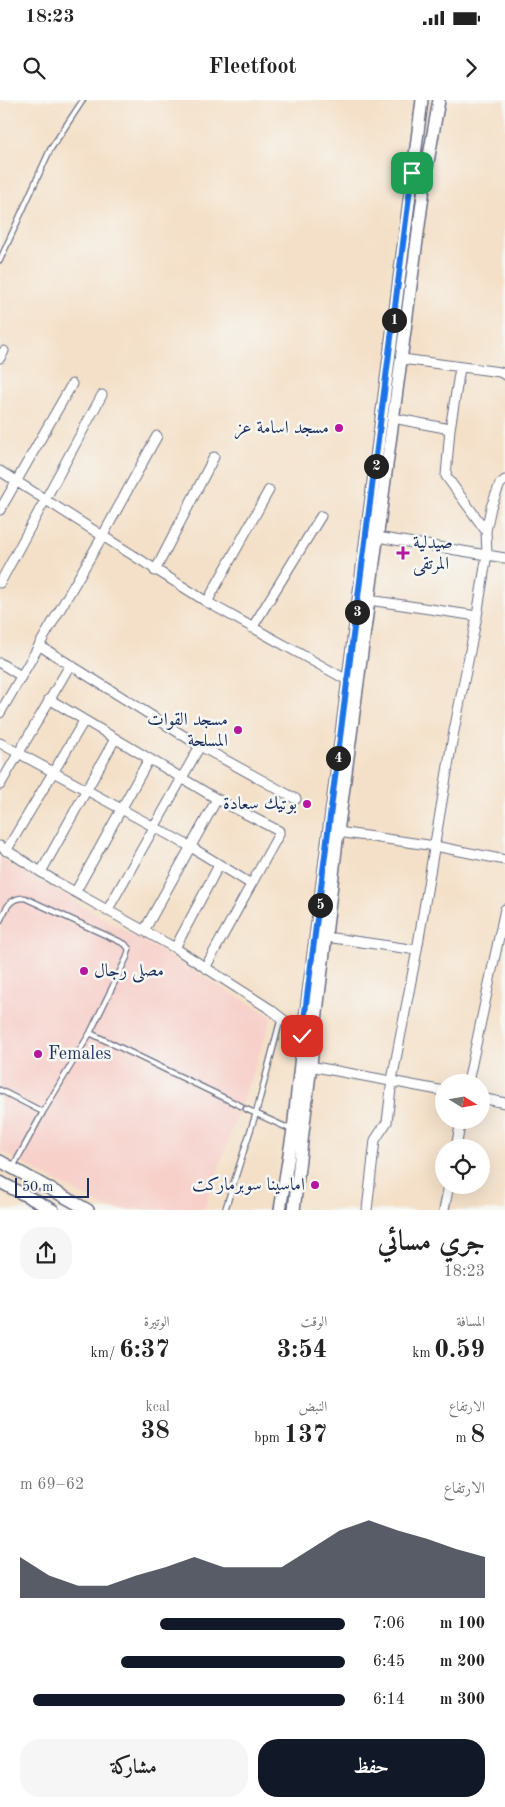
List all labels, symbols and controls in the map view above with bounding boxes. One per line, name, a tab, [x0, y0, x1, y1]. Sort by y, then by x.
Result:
text: 18:23	[25, 8, 74, 27]
icon: search	[20, 54, 48, 82]
icon: forward	[457, 54, 485, 82]
text: Fleetfoot	[208, 56, 297, 78]
pin	[391, 152, 433, 194]
icon: arrive	[398, 159, 426, 187]
pin: 1	[382, 308, 406, 332]
text: 1	[390, 313, 399, 327]
place label: مسجد اسامة عز	[234, 419, 329, 440]
marker: مسجد اسامة عز	[333, 422, 345, 434]
pin: 2	[364, 454, 388, 478]
text: 2	[372, 459, 381, 473]
place label: صيدلية المرتقى	[413, 534, 453, 576]
marker: صيدلية المرتقى	[397, 547, 409, 559]
pin: 3	[344, 600, 370, 624]
text: 3	[353, 605, 362, 619]
place label: مسجد القوات المسلحة	[147, 711, 228, 750]
marker: مسجد القوات المسلحة	[232, 724, 244, 736]
pin: 4	[326, 746, 350, 770]
text: 4	[334, 751, 343, 765]
place label: بوتيك سعادة	[223, 795, 297, 814]
marker: بوتيك سعادة	[301, 798, 313, 810]
pin: 5	[308, 892, 332, 918]
text: 5	[316, 898, 325, 912]
place label: مصلى رجال	[94, 962, 164, 983]
marker: مصلى رجال	[78, 965, 90, 977]
pin	[281, 1015, 323, 1057]
icon: check	[288, 1022, 316, 1050]
place label: Females	[48, 1045, 111, 1063]
marker: Females	[32, 1048, 44, 1060]
north arrow	[435, 1074, 490, 1129]
map controls	[435, 1074, 490, 1194]
button: locate	[435, 1139, 490, 1194]
scale bar	[15, 1174, 89, 1198]
place label: اماسينا سوبرماركت	[192, 1176, 305, 1195]
marker: اماسينا سوبرماركت	[309, 1179, 321, 1191]
text: 50 m	[22, 1180, 53, 1194]
button: share	[20, 1227, 72, 1279]
text: جري مسائي	[377, 1229, 485, 1257]
text: 18:23	[443, 1264, 485, 1280]
text: الوتيرة	[144, 1315, 170, 1329]
text: الوقت	[301, 1315, 327, 1329]
text: المسافة	[456, 1315, 485, 1329]
text: 6:37	[119, 1338, 170, 1363]
text: 3:54	[277, 1338, 327, 1363]
text: 0.59	[434, 1338, 485, 1363]
text: /km	[91, 1346, 119, 1360]
text: km	[412, 1346, 434, 1360]
text: kcal	[146, 1400, 170, 1414]
text: النبض	[298, 1400, 327, 1414]
text: الارتفاع	[449, 1400, 485, 1414]
text: 38	[141, 1419, 170, 1444]
text: 137	[284, 1423, 327, 1448]
text: 8	[470, 1423, 485, 1448]
text: bpm	[254, 1431, 284, 1445]
text: m	[455, 1431, 470, 1445]
text: 62–69 m	[20, 1477, 84, 1493]
text: الارتفاع	[443, 1481, 485, 1497]
text: 7:06	[373, 1616, 405, 1632]
text: 100 m	[440, 1616, 485, 1632]
text: 6:45	[373, 1654, 405, 1670]
text: 200 m	[440, 1654, 485, 1670]
text: 6:14	[373, 1692, 405, 1708]
text: 300 m	[440, 1692, 485, 1708]
button: مشاركة	[20, 1739, 248, 1797]
button: حفظ	[258, 1739, 485, 1797]

